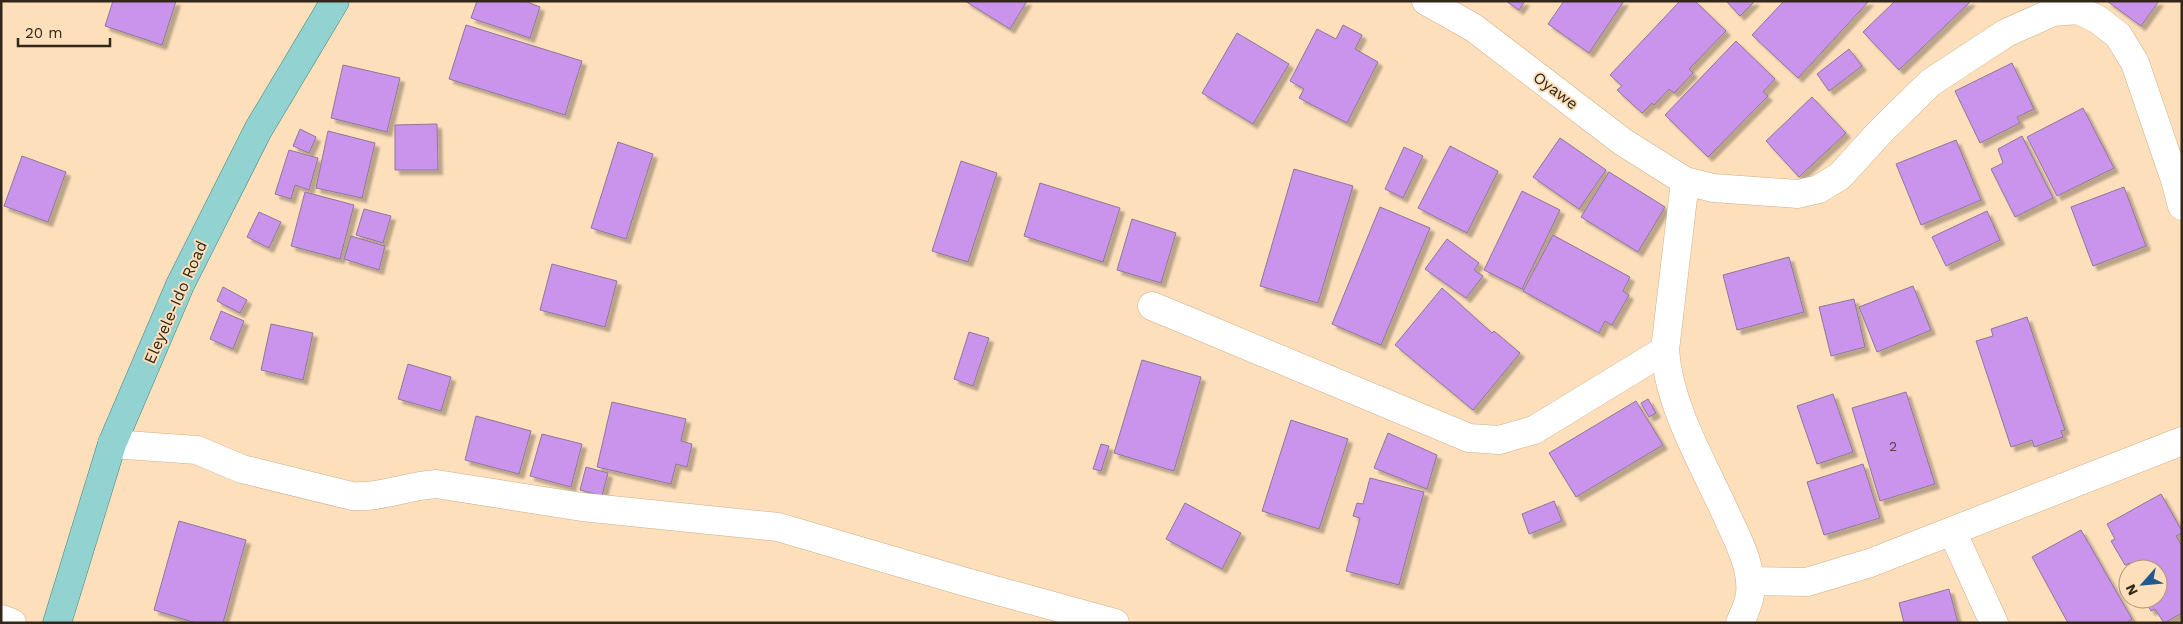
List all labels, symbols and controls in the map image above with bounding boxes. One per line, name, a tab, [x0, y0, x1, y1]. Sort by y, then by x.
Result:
scale bar	[18, 15, 110, 47]
text: 20 m	[25, 24, 63, 42]
street label: Oyawe	[1530, 67, 1582, 113]
street label: Eleyele-Ido Road	[140, 238, 211, 367]
house number: 2	[1889, 438, 1897, 454]
north arrow	[2118, 559, 2168, 609]
text: N	[2122, 582, 2141, 598]

